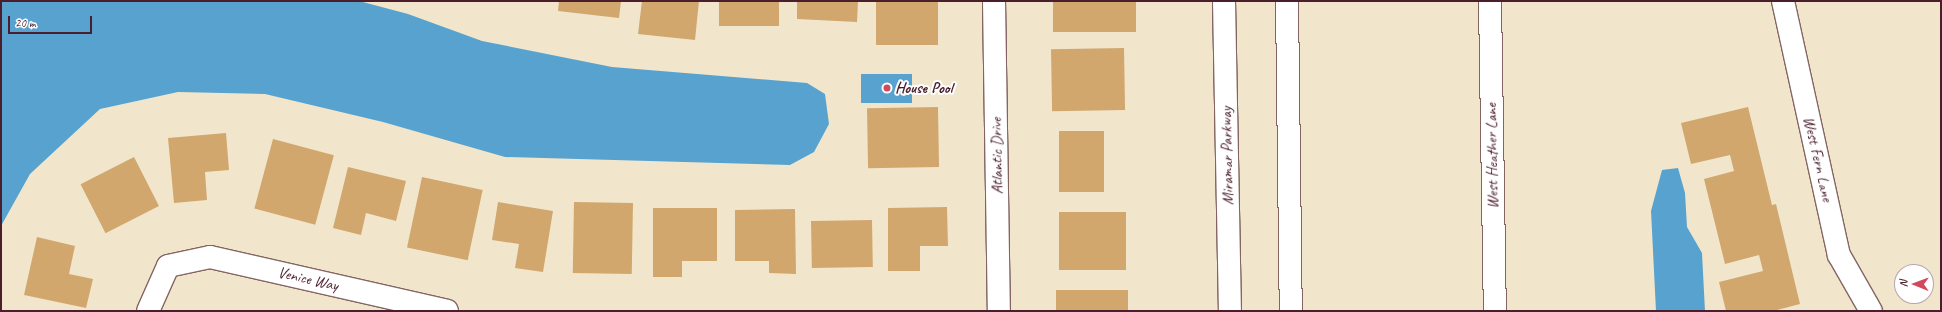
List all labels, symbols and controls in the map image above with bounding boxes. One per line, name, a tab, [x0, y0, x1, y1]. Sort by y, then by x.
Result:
scale bar	[10, 8, 94, 34]
text: 20 m	[15, 15, 35, 31]
place label: House Pool	[895, 78, 952, 98]
marker: House Pool	[882, 83, 892, 93]
street label: West Heather Lane	[1481, 103, 1503, 209]
street label: Miramar Parkway	[1217, 107, 1237, 205]
street label: West Fern Lane	[1799, 115, 1837, 203]
street label: Atlantic Drive	[987, 117, 1007, 195]
street label: Venice Way	[276, 263, 340, 295]
north arrow	[1894, 264, 1934, 304]
text: N	[1896, 280, 1910, 287]

